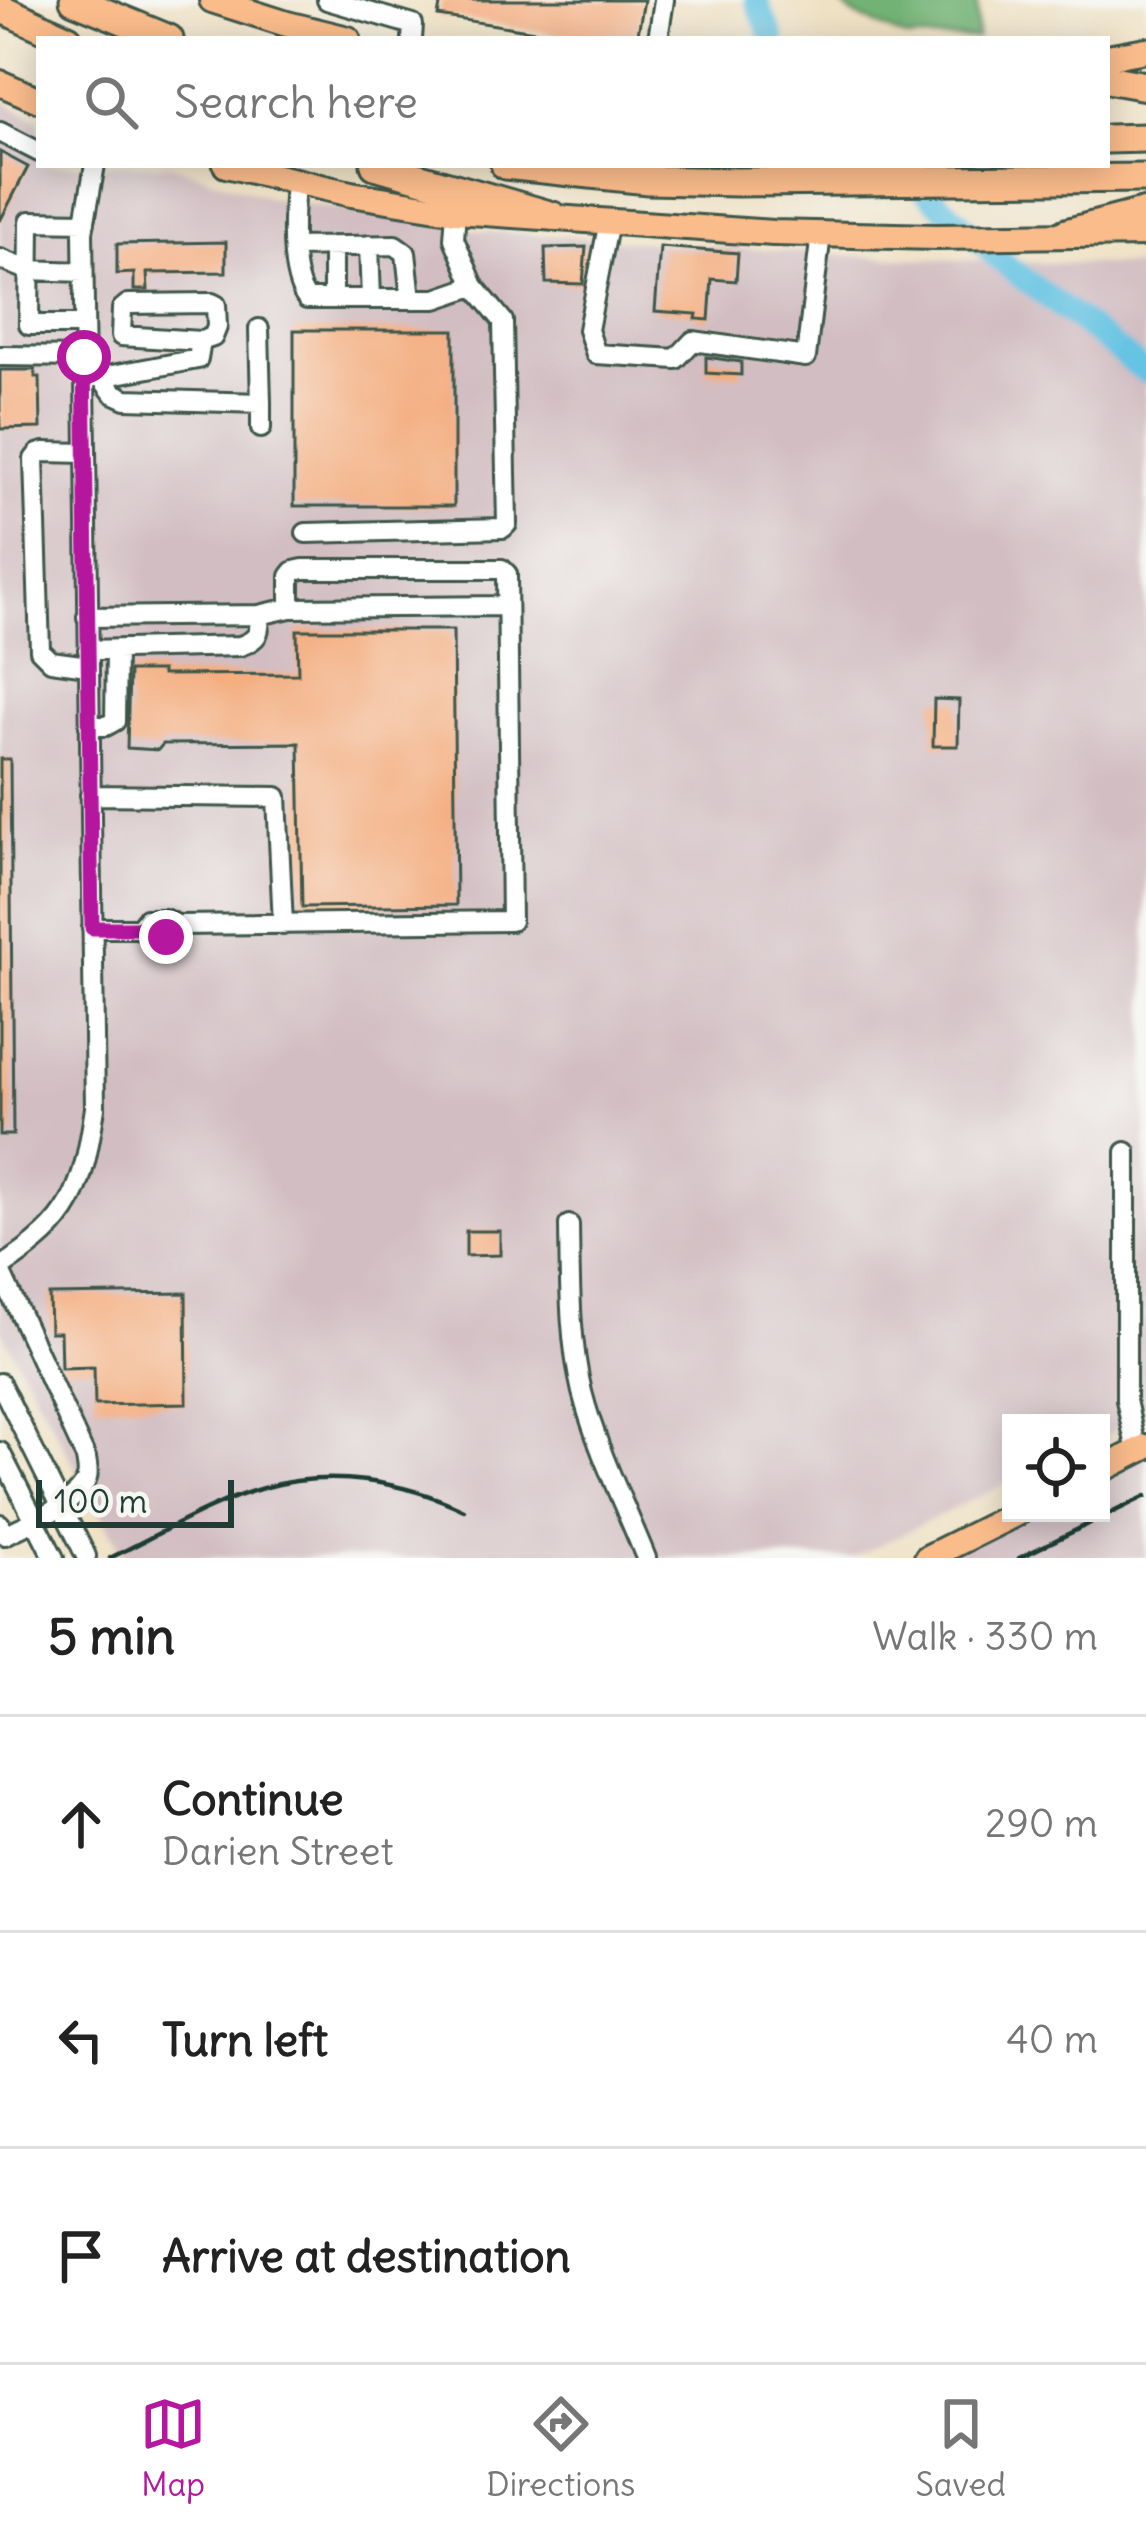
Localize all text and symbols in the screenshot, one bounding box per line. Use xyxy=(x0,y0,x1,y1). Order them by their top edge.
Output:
search box xyxy=(36,36,1110,168)
icon: search xyxy=(78,69,144,135)
text: Search here xyxy=(174,74,418,130)
route start xyxy=(57,330,111,384)
route end xyxy=(139,910,193,964)
map controls xyxy=(1002,1414,1110,1522)
button: locate xyxy=(1002,1414,1110,1522)
scale bar xyxy=(36,1474,234,1527)
text: 100 m xyxy=(54,1480,147,1522)
text: 5 min xyxy=(48,1604,175,1668)
text: Walk · 330 m xyxy=(872,1612,1098,1661)
text: Continue xyxy=(162,1771,344,1827)
icon: ahead xyxy=(48,1791,114,1857)
text: 290 m xyxy=(985,1799,1098,1848)
text: Darien Street xyxy=(162,1827,394,1876)
icon: left xyxy=(48,2007,114,2073)
text: Turn left xyxy=(162,2012,328,2068)
text: 40 m xyxy=(1006,2015,1098,2064)
icon: arrive xyxy=(48,2223,114,2289)
text: Arrive at destination xyxy=(162,2228,571,2284)
tab: Map xyxy=(140,2391,206,2505)
tab: Directions xyxy=(486,2391,635,2505)
tab: Saved xyxy=(916,2391,1006,2505)

